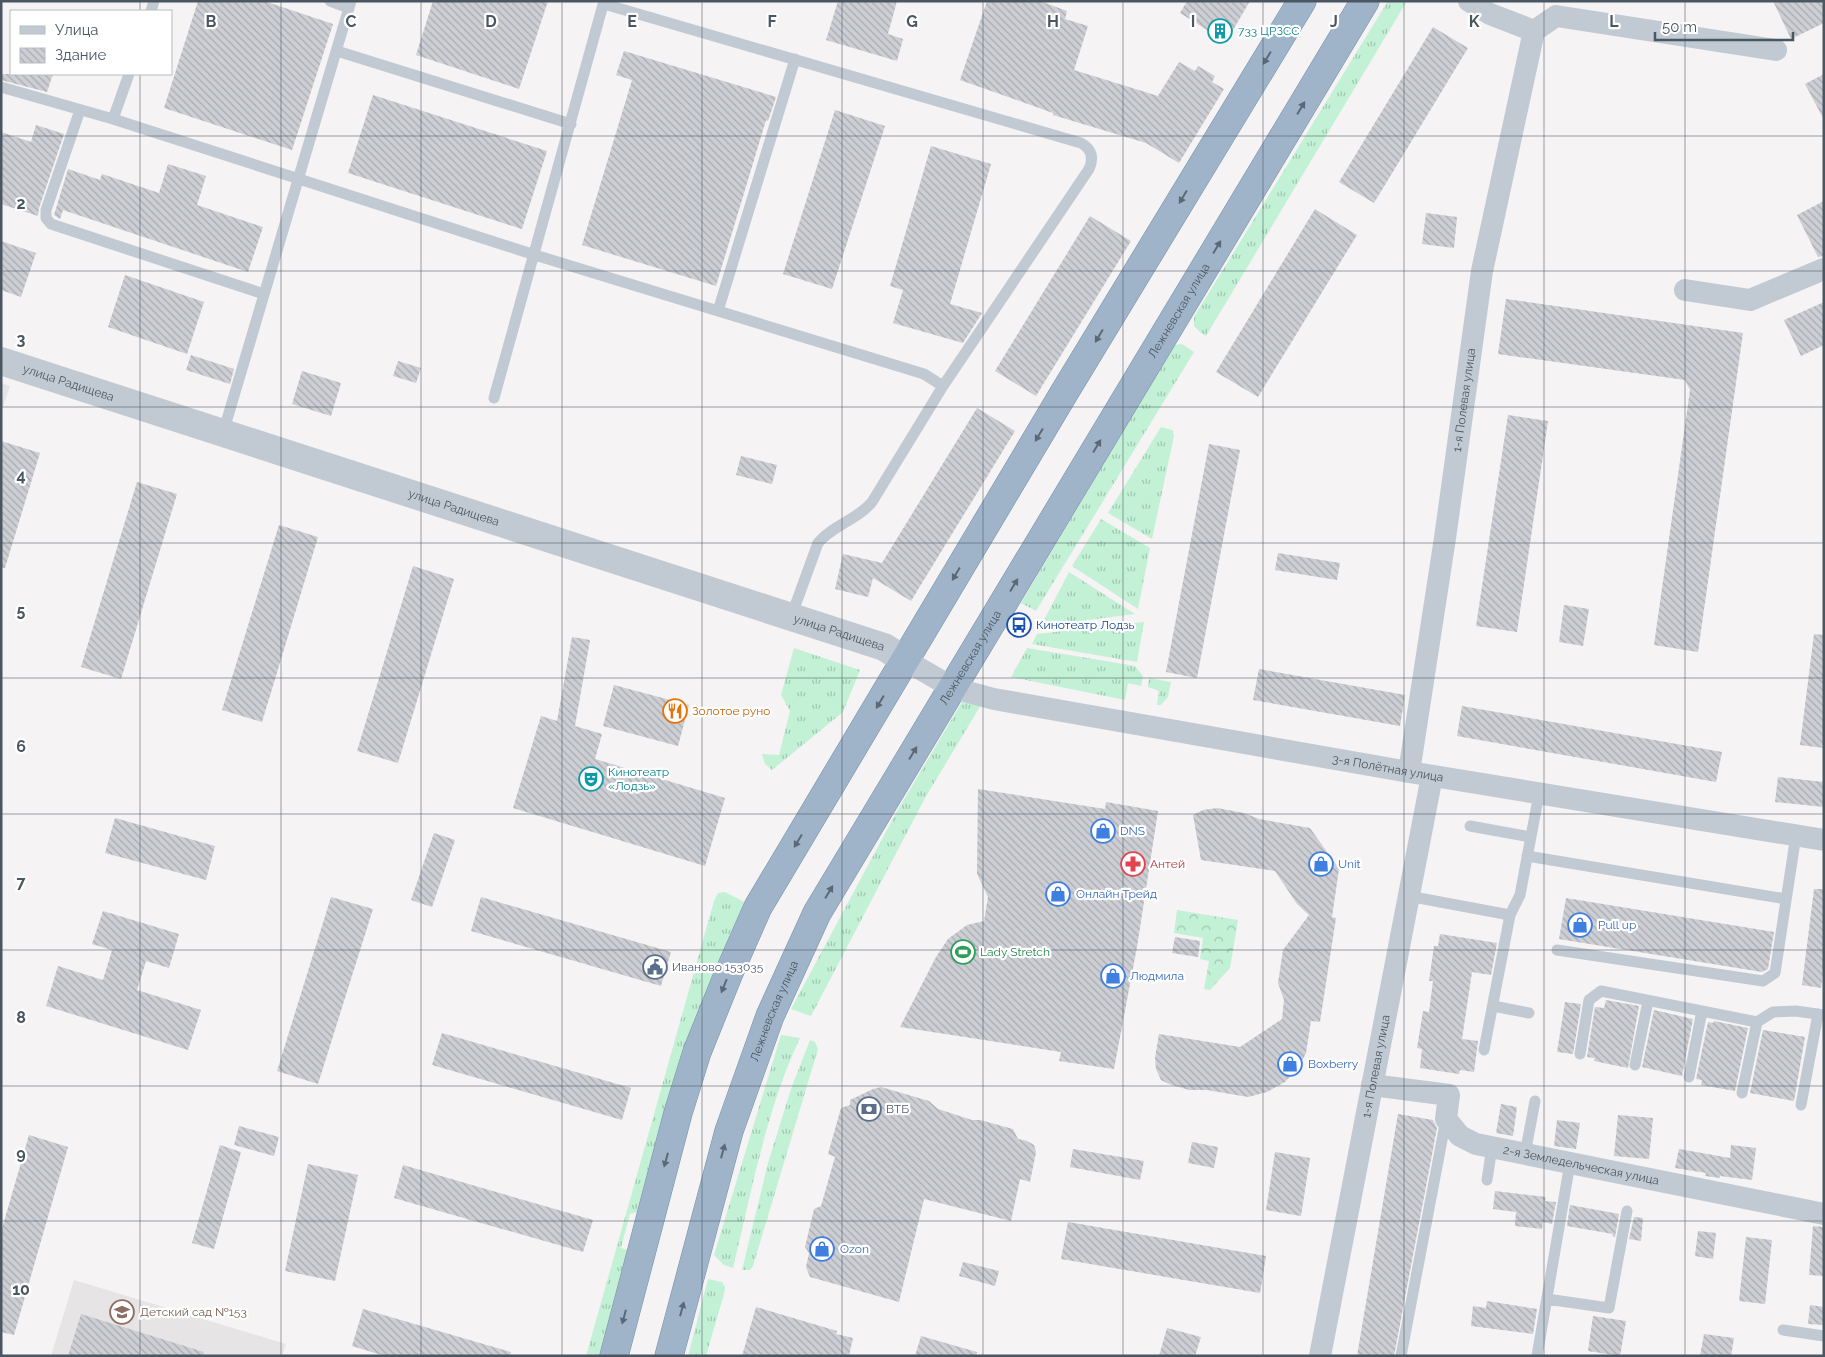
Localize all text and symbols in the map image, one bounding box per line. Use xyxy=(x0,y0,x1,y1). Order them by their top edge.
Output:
legend xyxy=(10,10,172,75)
scale bar xyxy=(1655,10,1792,42)
text: B xyxy=(206,12,217,31)
text: C xyxy=(346,12,357,31)
text: D xyxy=(485,12,497,31)
text: E xyxy=(627,12,637,31)
text: F xyxy=(767,12,777,31)
text: G xyxy=(906,12,918,31)
text: H xyxy=(1047,12,1059,31)
text: I xyxy=(1191,12,1195,31)
text: J xyxy=(1330,12,1338,31)
text: K xyxy=(1469,12,1480,31)
text: L xyxy=(1609,12,1619,31)
building icon: 733 ЦРЗСС xyxy=(1207,18,1233,44)
text: 50 m xyxy=(1662,18,1697,36)
text: Улица xyxy=(55,21,99,39)
place label: 733 ЦРЗСС xyxy=(1238,24,1299,38)
text: Здание xyxy=(55,46,107,64)
one-way arrow xyxy=(1263,51,1272,64)
one-way arrow xyxy=(1297,101,1306,114)
one-way arrow xyxy=(1179,190,1188,203)
text: 2 xyxy=(16,194,26,213)
one-way arrow xyxy=(1213,240,1222,253)
street label: Лежневская улица xyxy=(1145,261,1213,360)
one-way arrow xyxy=(1094,329,1103,342)
text: 3 xyxy=(17,330,26,349)
street label: 1-я Полевая улица xyxy=(1450,347,1478,453)
street label: улица Радищева xyxy=(21,362,116,404)
one-way arrow xyxy=(1034,428,1043,441)
one-way arrow xyxy=(1093,440,1102,453)
text: 4 xyxy=(16,466,26,485)
street label: улица Радищева xyxy=(406,486,501,529)
one-way arrow xyxy=(951,568,960,581)
one-way arrow xyxy=(1009,579,1018,592)
text: 5 xyxy=(17,601,26,620)
street label: Лежневская улица xyxy=(937,608,1004,708)
street label: улица Радищева xyxy=(792,611,886,654)
bus stop icon: Кинотеатр Лодзь xyxy=(1006,612,1032,638)
place label: Кинотеатр Лодзь xyxy=(1036,618,1135,632)
one-way arrow xyxy=(876,695,885,708)
restaurant icon: Золотое руно xyxy=(662,698,688,724)
place label: Золотое руно xyxy=(692,704,770,718)
text: 6 xyxy=(16,737,26,756)
one-way arrow xyxy=(909,747,918,760)
street label: 3-я Полётная улица xyxy=(1331,752,1445,785)
place label: Кинотеатр «Лодзь» xyxy=(608,765,669,793)
theatre icon: Кинотеатр «Лодзь» xyxy=(578,766,604,792)
shop icon: DNS xyxy=(1090,818,1116,844)
place label: DNS xyxy=(1120,824,1145,838)
one-way arrow xyxy=(793,835,802,848)
pharmacy icon: Антей xyxy=(1120,851,1146,877)
shop icon: Unit xyxy=(1308,851,1334,877)
place label: Антей xyxy=(1150,857,1185,871)
place label: Unit xyxy=(1338,857,1361,871)
text: 7 xyxy=(17,873,26,892)
shop icon: Онлайн Трейд xyxy=(1045,881,1071,907)
one-way arrow xyxy=(825,886,834,899)
place label: Онлайн Трейд xyxy=(1076,887,1157,901)
shop icon: Pull up xyxy=(1567,912,1593,938)
place label: Pull up xyxy=(1598,918,1636,932)
sports icon: Lady Stretch xyxy=(950,939,976,965)
place label: Lady Stretch xyxy=(980,945,1050,959)
public building icon: Иваново 153035 xyxy=(642,954,668,980)
street label: Лежневская улица xyxy=(747,958,801,1064)
place label: Иваново 153035 xyxy=(672,960,764,974)
shop icon: Людмила xyxy=(1100,963,1126,989)
place label: Людмила xyxy=(1130,969,1184,983)
one-way arrow xyxy=(720,979,728,994)
text: 8 xyxy=(16,1008,26,1027)
street label: 1-я Полевая улица xyxy=(1359,1014,1393,1119)
shop icon: Boxberry xyxy=(1277,1051,1303,1077)
place label: Boxberry xyxy=(1308,1057,1359,1071)
bank icon: ВТБ xyxy=(856,1096,882,1122)
place label: ВТБ xyxy=(886,1102,909,1116)
street label: 2-я Земледельческая улица xyxy=(1502,1143,1660,1188)
text: 9 xyxy=(16,1144,26,1163)
one-way arrow xyxy=(720,1144,728,1159)
one-way arrow xyxy=(662,1152,670,1167)
shop icon: Ozon xyxy=(809,1236,835,1262)
place label: Ozon xyxy=(840,1242,869,1256)
text: 10 xyxy=(12,1280,30,1299)
school or university icon: Детский сад №153 xyxy=(109,1299,135,1325)
one-way arrow xyxy=(678,1301,686,1316)
place label: Детский сад №153 xyxy=(140,1305,247,1319)
one-way arrow xyxy=(620,1309,628,1324)

